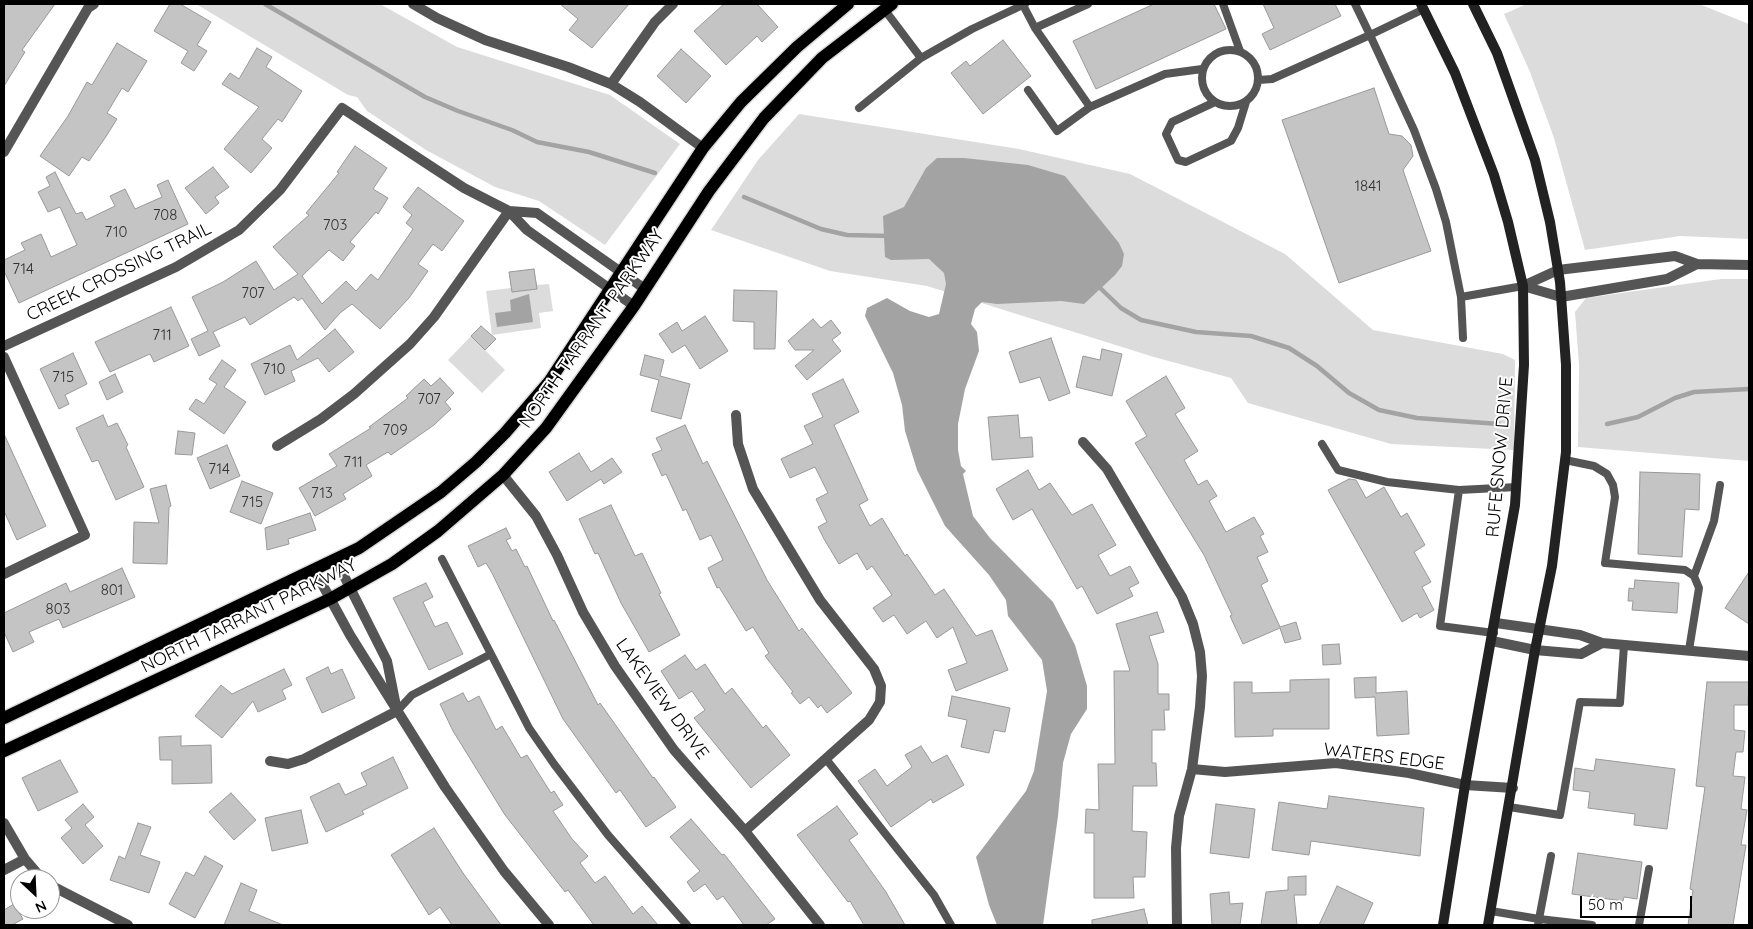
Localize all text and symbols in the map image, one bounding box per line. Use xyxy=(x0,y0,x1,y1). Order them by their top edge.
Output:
house number: 1841 xyxy=(1355,177,1381,195)
house number: 708 xyxy=(153,206,177,224)
house number: 703 xyxy=(323,216,347,234)
street label: CREEK CROSSING TRAIL xyxy=(23,218,215,326)
house number: 710 xyxy=(105,223,127,241)
street label: NORTH TARRANT PARKWAY xyxy=(515,226,669,432)
house number: 714 xyxy=(12,260,34,278)
house number: 707 xyxy=(241,284,265,302)
house number: 711 xyxy=(152,326,172,344)
house number: 710 xyxy=(263,360,285,378)
house number: 715 xyxy=(52,368,74,386)
street label: RUFE SNOW DRIVE xyxy=(1482,376,1518,538)
house number: 707 xyxy=(417,390,441,408)
house number: 709 xyxy=(383,421,407,439)
house number: 711 xyxy=(343,453,363,471)
house number: 714 xyxy=(208,460,230,478)
house number: 713 xyxy=(311,484,333,502)
house number: 715 xyxy=(241,493,263,511)
street label: NORTH TARRANT PARKWAY xyxy=(138,554,360,678)
house number: 801 xyxy=(101,581,123,599)
house number: 803 xyxy=(46,600,70,618)
street label: LAKEVIEW DRIVE xyxy=(611,634,713,764)
street label: WATERS EDGE xyxy=(1322,739,1446,775)
north arrow xyxy=(10,869,60,919)
scale bar xyxy=(1583,886,1696,918)
text: 50 m xyxy=(1588,895,1623,914)
text: N xyxy=(32,896,49,917)

